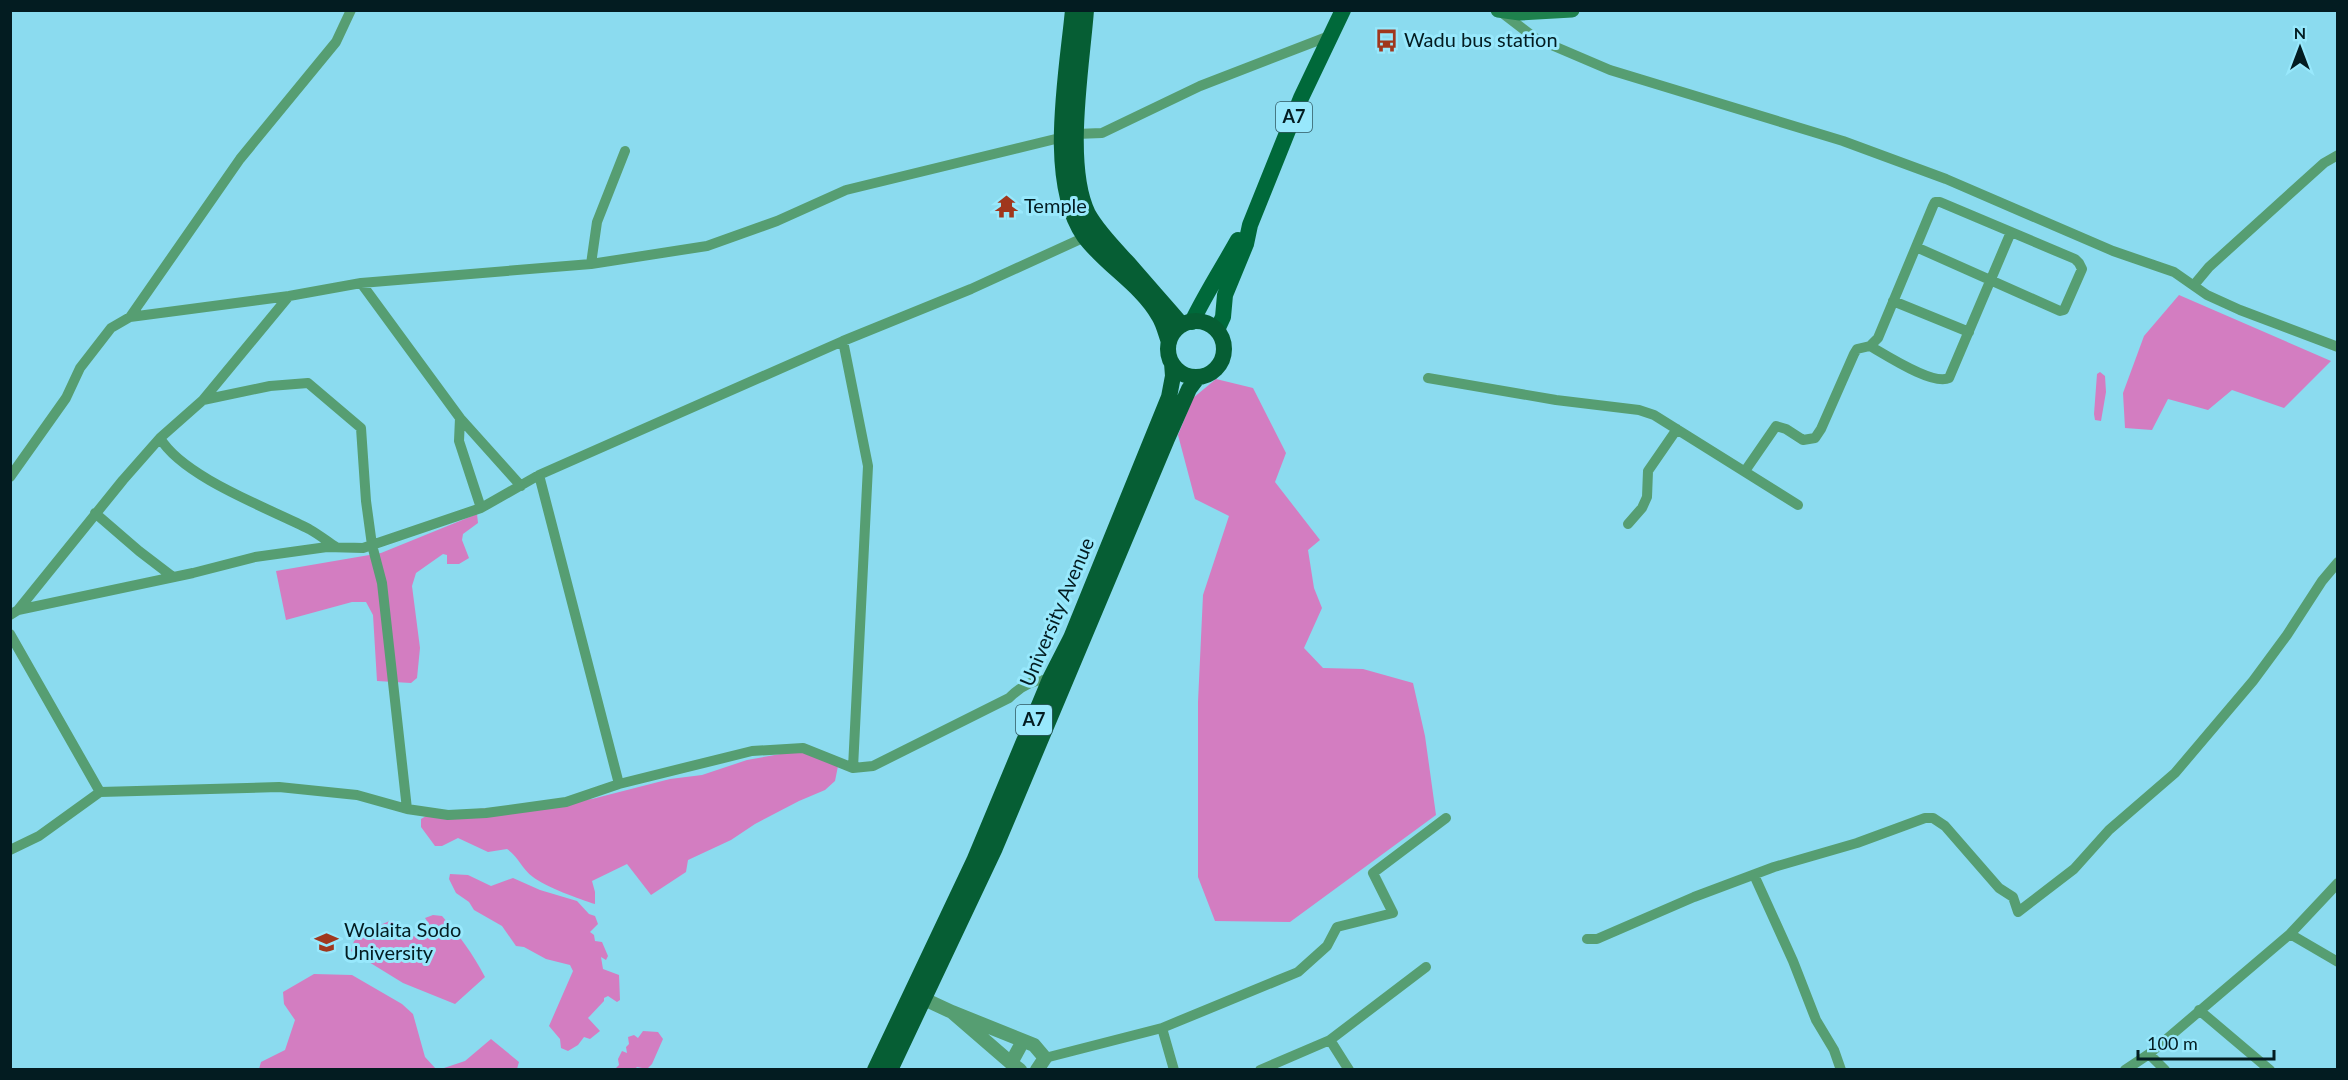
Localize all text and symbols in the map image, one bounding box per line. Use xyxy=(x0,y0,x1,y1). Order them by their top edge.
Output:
north arrow xyxy=(2270,18,2330,78)
text: N xyxy=(2294,23,2306,42)
bus stop icon: Wadu bus station xyxy=(1373,27,1399,53)
place label: Wadu bus station xyxy=(1404,27,1558,51)
road number: A7 xyxy=(1276,102,1312,132)
temple icon: Temple xyxy=(993,193,1019,219)
place label: Temple xyxy=(1024,193,1087,217)
street label: University Avenue xyxy=(1014,534,1098,690)
road number: A7 xyxy=(1016,705,1052,735)
place label: Wolaita Sodo University xyxy=(344,917,461,964)
school or university icon: Wolaita Sodo University xyxy=(313,929,339,955)
scale bar xyxy=(2138,1023,2274,1061)
text: 100 m xyxy=(2147,1032,2198,1054)

